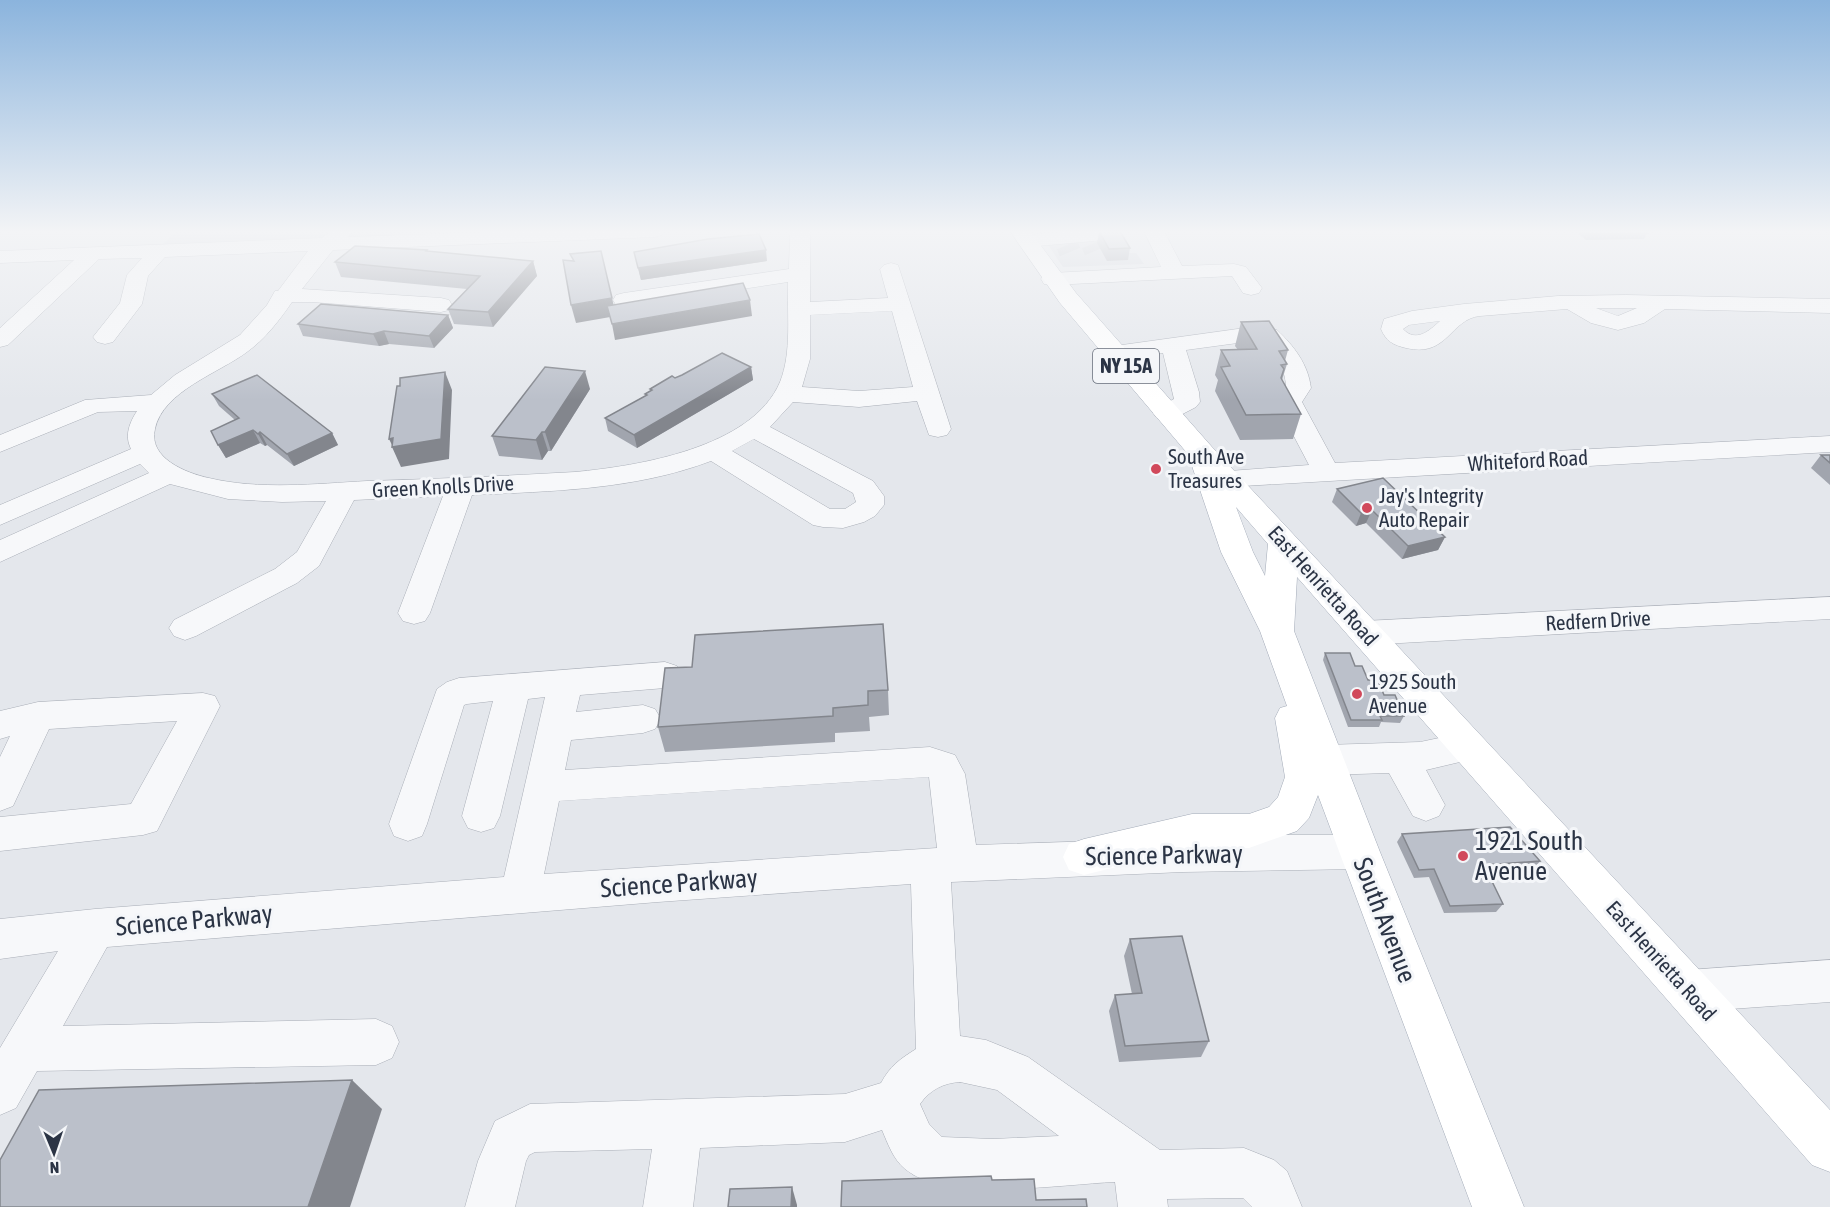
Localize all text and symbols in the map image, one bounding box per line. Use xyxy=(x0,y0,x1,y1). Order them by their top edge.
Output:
road number: NY 15A xyxy=(1093,349,1159,383)
place label: South Ave Treasures xyxy=(1168,444,1244,492)
street label: Whiteford Road xyxy=(1467,445,1589,475)
marker: South Ave Treasures xyxy=(1149,462,1163,476)
street label: Green Knolls Drive xyxy=(371,470,514,502)
place label: Jay's Integrity Auto Repair xyxy=(1379,483,1484,531)
marker: Jay's Integrity Auto Repair xyxy=(1360,501,1374,515)
street label: East Henrietta Road xyxy=(1264,521,1384,650)
street label: Redfern Drive xyxy=(1545,605,1651,635)
place label: 1925 South Avenue xyxy=(1369,669,1456,717)
marker: 1925 South Avenue xyxy=(1350,687,1364,701)
place label: 1921 South Avenue xyxy=(1475,826,1583,886)
street label: Science Parkway xyxy=(1085,839,1243,871)
marker: 1921 South Avenue xyxy=(1456,849,1470,863)
street label: South Avenue xyxy=(1347,853,1423,987)
street label: Science Parkway xyxy=(599,863,759,903)
street label: East Henrietta Road xyxy=(1602,896,1722,1025)
street label: Science Parkway xyxy=(114,898,274,942)
north arrow xyxy=(24,1123,84,1183)
text: N xyxy=(49,1159,60,1177)

